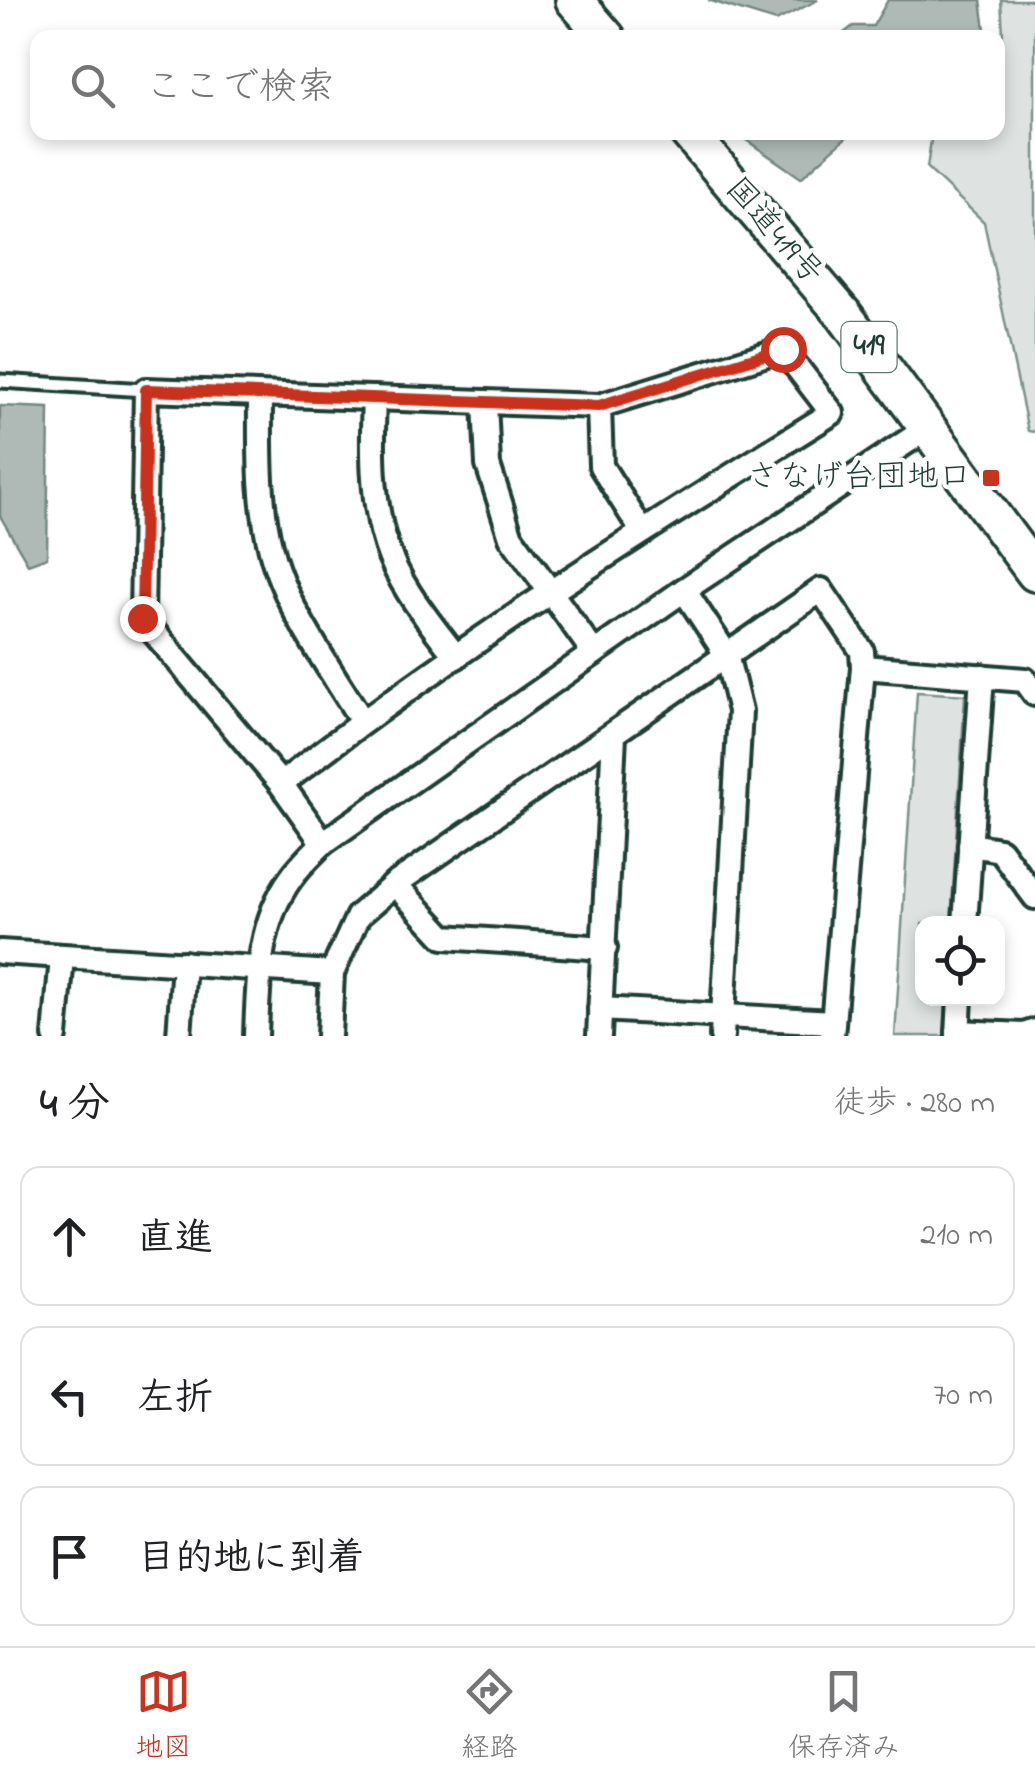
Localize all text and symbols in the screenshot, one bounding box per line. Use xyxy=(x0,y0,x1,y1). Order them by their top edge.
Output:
search box xyxy=(30,30,1005,140)
icon: search xyxy=(65,58,120,113)
text: ここで検索 xyxy=(145,61,335,117)
street label: 国道419号 xyxy=(713,168,833,296)
road number: 419 xyxy=(842,322,896,372)
route start xyxy=(761,327,807,373)
place label: さなげ台団地口 xyxy=(747,455,971,502)
marker: さなげ台団地口 xyxy=(980,467,1002,489)
route end xyxy=(120,596,166,642)
map controls xyxy=(915,916,1005,1006)
button: locate xyxy=(915,916,1005,1006)
text: 4 分 xyxy=(40,1075,110,1136)
text: 徒歩 · 280 m xyxy=(834,1081,995,1128)
icon: ahead xyxy=(42,1209,97,1264)
text: 直進 xyxy=(137,1212,213,1268)
text: 210 m xyxy=(920,1213,993,1260)
icon: left xyxy=(42,1369,97,1424)
text: 左折 xyxy=(137,1372,213,1428)
text: 70 m xyxy=(933,1373,993,1420)
icon: arrive xyxy=(42,1529,97,1584)
text: 目的地に到着 xyxy=(137,1532,365,1588)
tab: 地図 xyxy=(135,1664,191,1770)
tab: 経路 xyxy=(461,1664,518,1770)
tab: 保存済み xyxy=(788,1664,900,1770)

